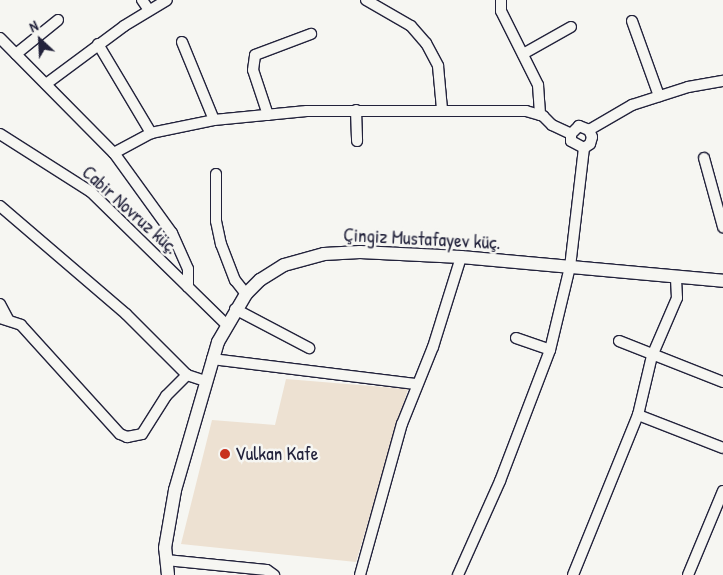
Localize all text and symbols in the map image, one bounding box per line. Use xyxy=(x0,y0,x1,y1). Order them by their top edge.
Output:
north arrow xyxy=(15,15,65,65)
text: N xyxy=(26,16,41,36)
street label: Cabir Novruz küç. xyxy=(77,161,183,259)
street label: Çingiz Mustafayev küç. xyxy=(343,223,501,255)
place label: Vulkan Kafe xyxy=(235,443,318,465)
marker: Vulkan Kafe xyxy=(219,448,231,460)

